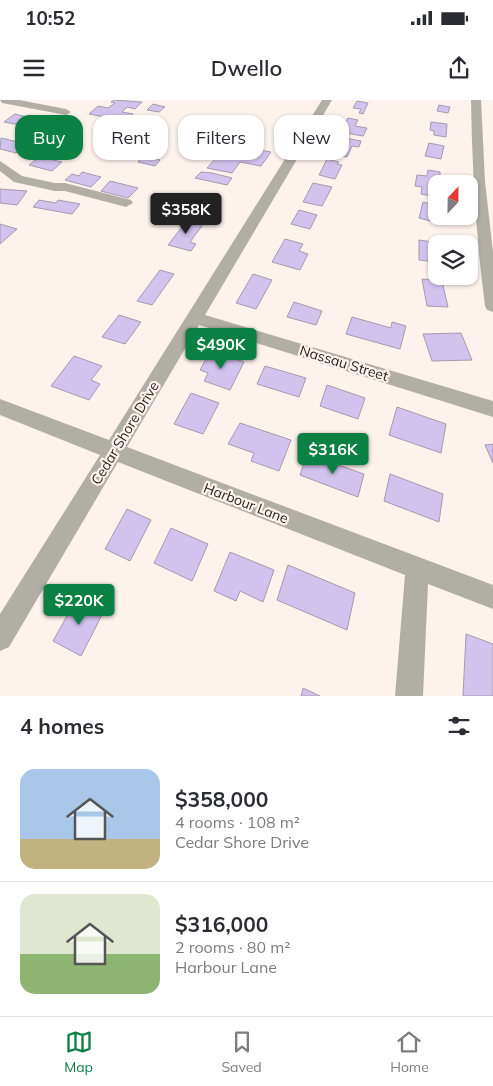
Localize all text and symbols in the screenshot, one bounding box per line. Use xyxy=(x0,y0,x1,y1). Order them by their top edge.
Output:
text: 10:52 xyxy=(25,6,75,30)
icon: menu xyxy=(20,54,48,82)
text: Dwello xyxy=(211,54,282,82)
icon: share xyxy=(445,54,473,82)
chip: Buy xyxy=(15,115,83,160)
chip: Rent xyxy=(93,115,168,160)
chip: Filters xyxy=(178,115,264,160)
chip: New xyxy=(274,115,349,160)
north arrow xyxy=(428,175,478,225)
map controls xyxy=(428,175,478,285)
pin: $358K xyxy=(151,192,221,235)
text: $358K xyxy=(161,199,211,219)
button: layers xyxy=(428,235,478,285)
pin: $490K xyxy=(186,328,256,370)
text: $490K xyxy=(196,334,246,354)
street label: Nassau Street xyxy=(298,341,391,385)
street label: Cedar Shore Drive xyxy=(87,378,163,488)
pin: $316K xyxy=(298,432,368,475)
text: $316K xyxy=(308,439,358,459)
street label: Harbour Lane xyxy=(201,479,291,527)
pin: $220K xyxy=(44,584,114,626)
text: $220K xyxy=(54,590,104,610)
icon: filters xyxy=(445,712,473,740)
text: 4 homes xyxy=(20,713,104,739)
text: $358,000 xyxy=(175,786,268,812)
icon: home xyxy=(60,789,120,849)
text: 4 rooms · 108 m² xyxy=(175,812,300,832)
text: Cedar Shore Drive xyxy=(175,832,309,852)
text: $316,000 xyxy=(175,911,268,937)
icon: home xyxy=(60,914,120,974)
text: 2 rooms · 80 m² xyxy=(175,937,290,957)
text: Harbour Lane xyxy=(175,957,277,977)
tab: Map xyxy=(64,1028,93,1076)
tab: Saved xyxy=(221,1028,262,1076)
tab: Home xyxy=(390,1028,429,1076)

